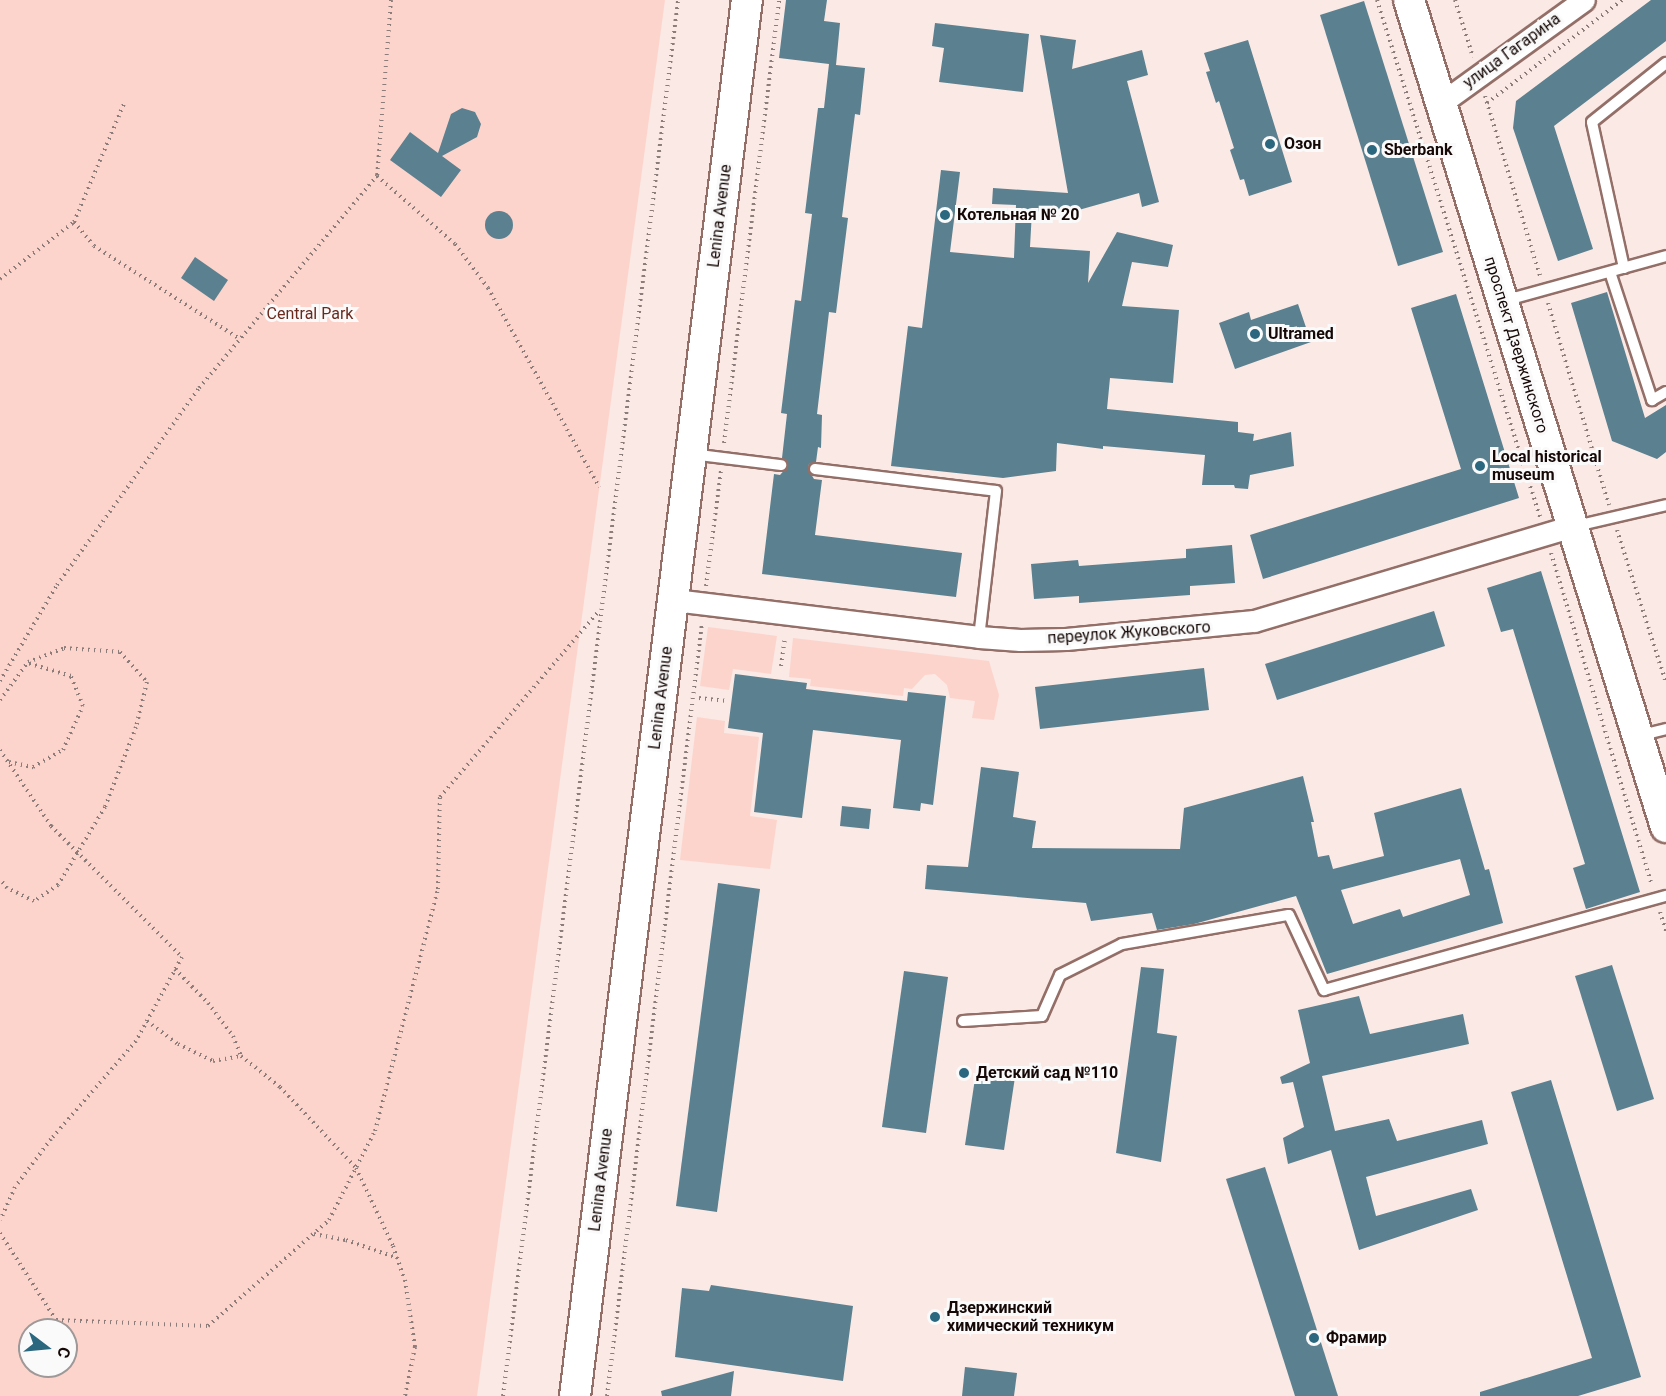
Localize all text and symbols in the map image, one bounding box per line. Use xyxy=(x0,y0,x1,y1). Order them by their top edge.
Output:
street label: улица Гагарина xyxy=(1460,9,1564,93)
place label: Озон xyxy=(1284,134,1321,154)
marker: Озон xyxy=(1261,135,1279,153)
place label: Sberbank xyxy=(1384,140,1452,160)
marker: Sberbank xyxy=(1365,143,1379,157)
street label: Lenina Avenue xyxy=(704,163,736,269)
place label: Котельная № 20 xyxy=(957,205,1079,225)
marker: Котельная № 20 xyxy=(938,208,952,222)
street label: проспект Дзержинского xyxy=(1480,254,1552,436)
park label: Central Park xyxy=(267,304,353,324)
place label: Ultramed xyxy=(1268,324,1334,344)
marker: Ultramed xyxy=(1246,325,1264,343)
place label: Local historical museum xyxy=(1492,447,1602,485)
marker: Local historical museum xyxy=(1473,459,1487,473)
street label: переулок Жуковского xyxy=(1047,618,1211,648)
street label: Lenina Avenue xyxy=(645,645,677,751)
place label: Детский сад №110 xyxy=(976,1063,1118,1083)
marker: Детский сад №110 xyxy=(957,1066,971,1080)
street label: Lenina Avenue xyxy=(585,1127,617,1233)
place label: Дзержинский химический техникум xyxy=(947,1298,1114,1336)
marker: Дзержинский химический техникум xyxy=(928,1310,942,1324)
north arrow xyxy=(18,1318,78,1378)
place label: Фрамир xyxy=(1326,1328,1387,1348)
marker: Фрамир xyxy=(1307,1331,1321,1345)
text: С xyxy=(53,1345,74,1360)

